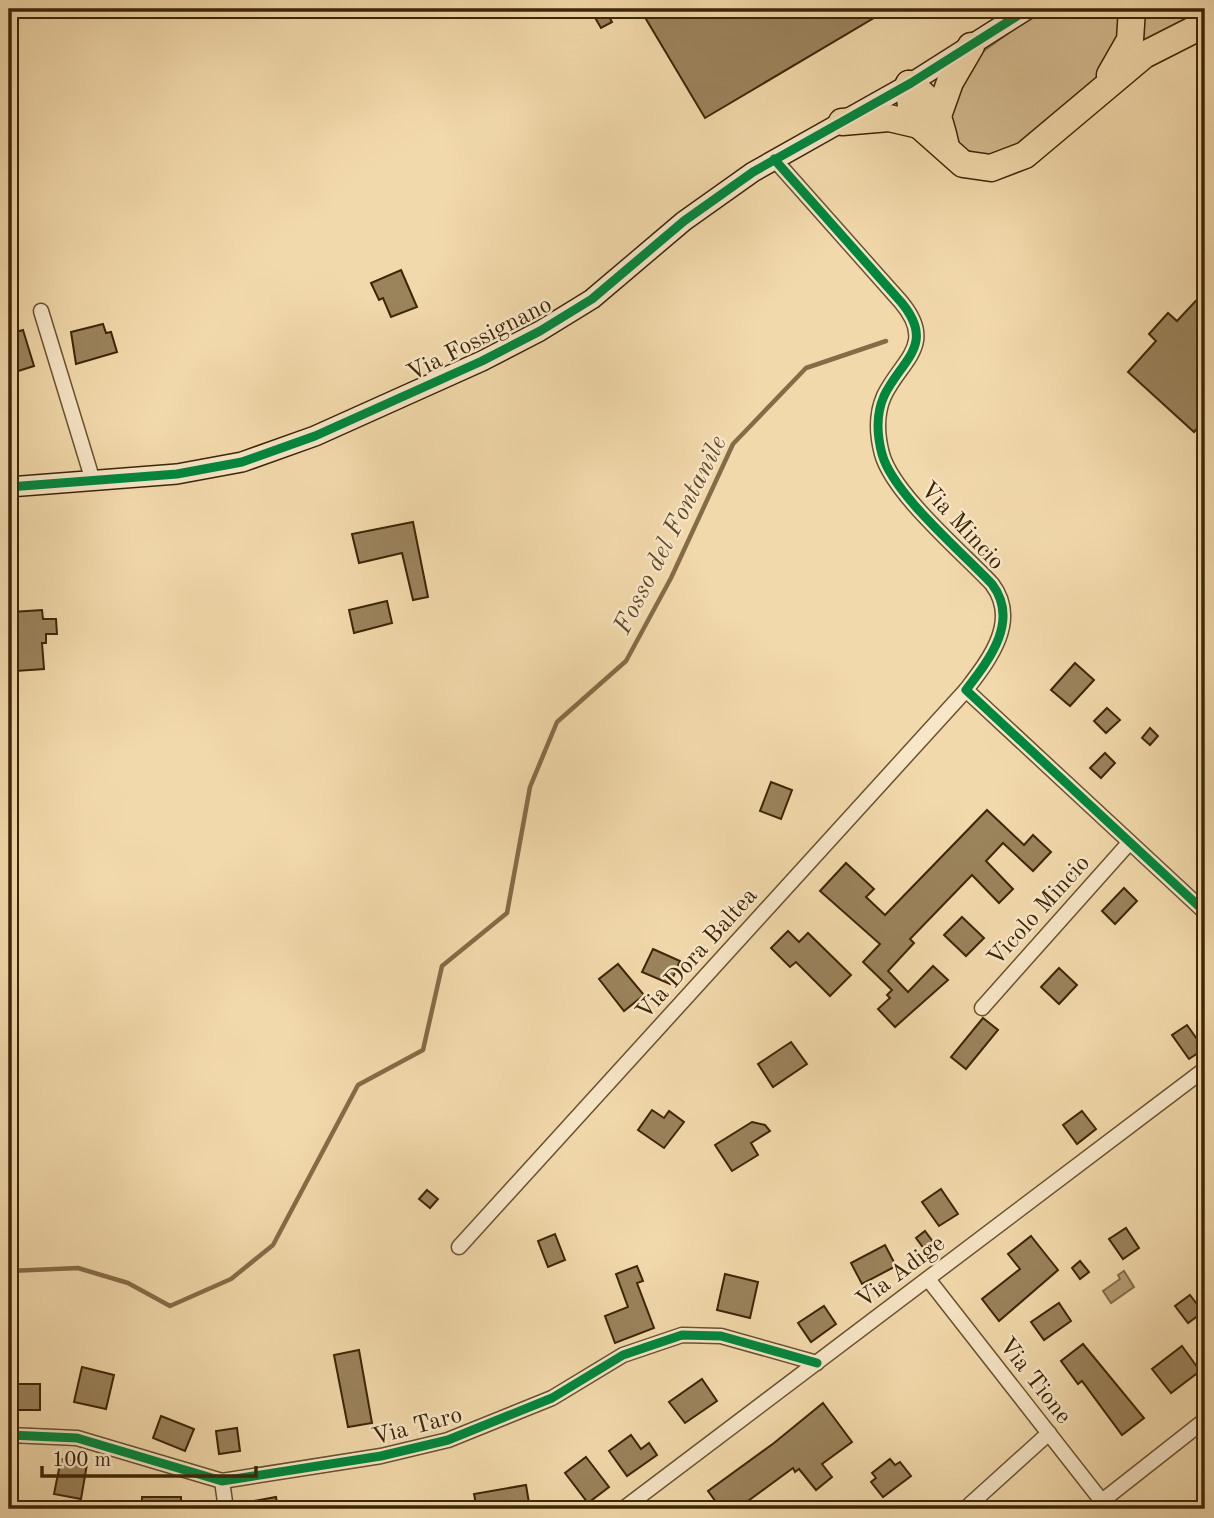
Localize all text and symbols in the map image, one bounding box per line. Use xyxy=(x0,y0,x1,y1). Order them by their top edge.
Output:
street label: Via Fossignano xyxy=(404,293,556,387)
water label: Fosso del Fontanile xyxy=(609,432,732,639)
street label: Via Mincio xyxy=(915,478,1008,575)
street label: Vicolo Mincio xyxy=(984,851,1095,971)
street label: Via Dora Baltea xyxy=(632,884,763,1025)
street label: Via Adige xyxy=(853,1232,950,1313)
street label: Via Tione xyxy=(994,1334,1075,1429)
street label: Via Taro xyxy=(370,1403,465,1450)
scale bar xyxy=(42,1434,256,1478)
text: 100 m xyxy=(52,1450,111,1471)

